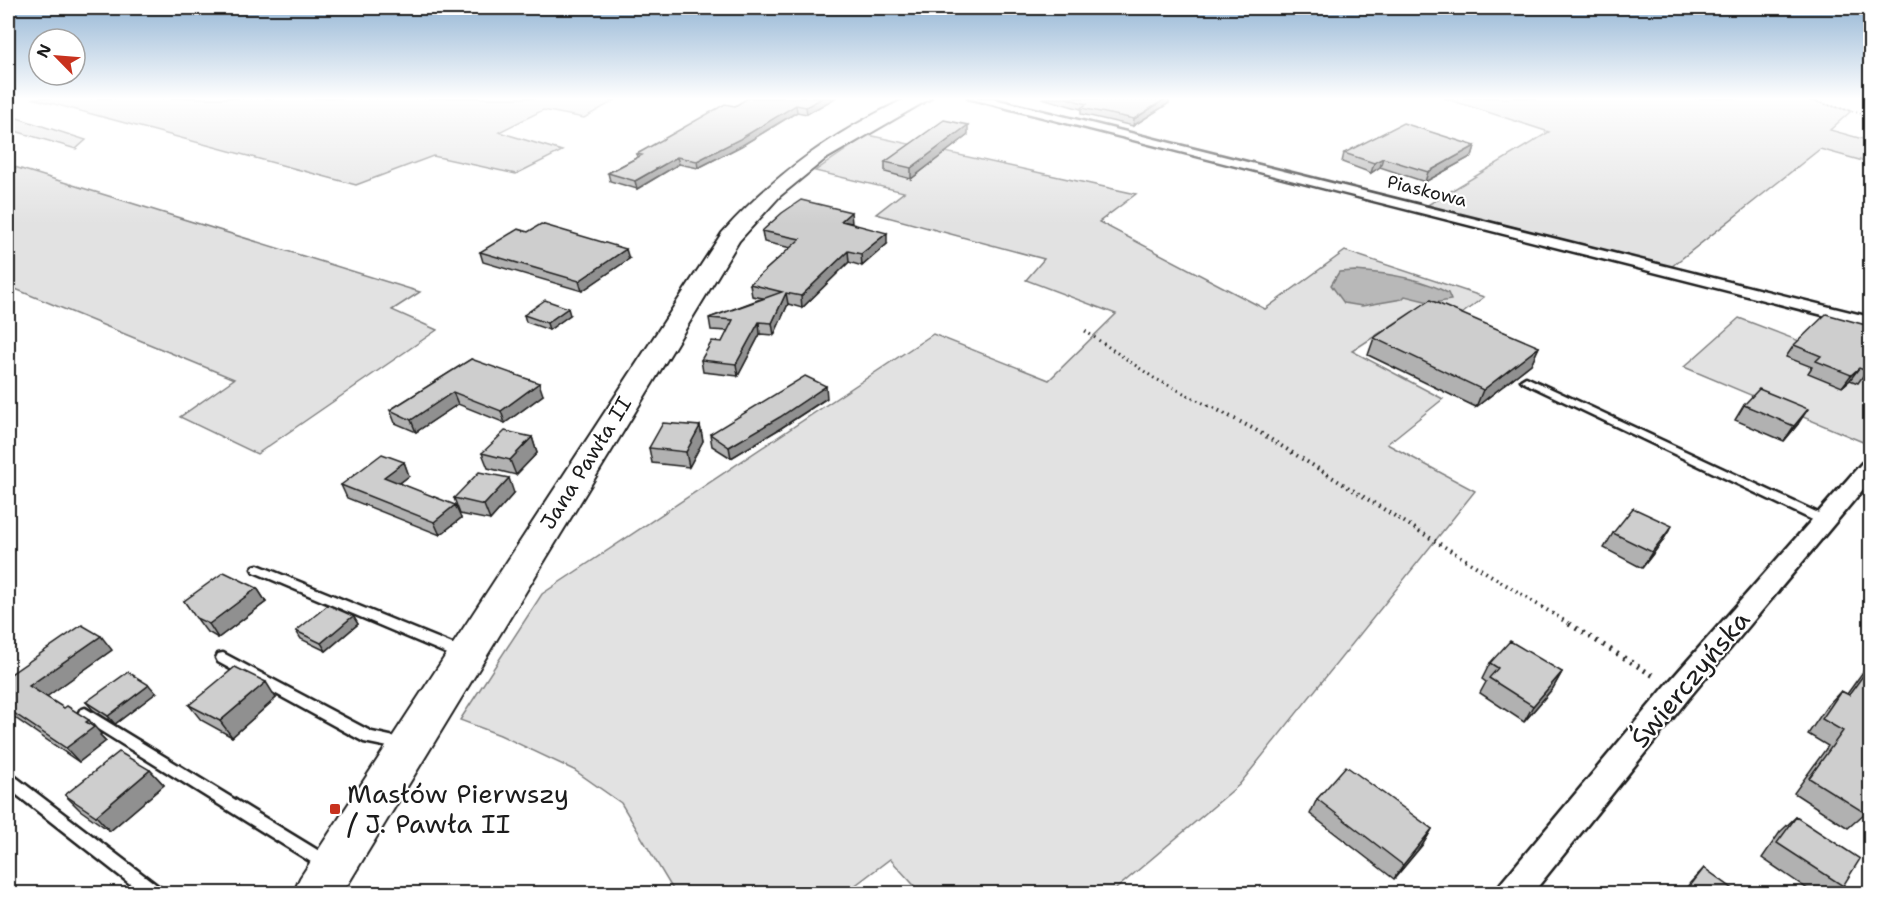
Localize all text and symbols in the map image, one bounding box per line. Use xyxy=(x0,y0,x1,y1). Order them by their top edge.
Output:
north arrow xyxy=(27,27,87,87)
text: N xyxy=(32,41,56,61)
street label: Piaskowa xyxy=(1384,169,1470,213)
street label: Jana Pawła II xyxy=(534,391,638,535)
street label: Świerczyńska xyxy=(1622,603,1757,755)
place label: Masłów Pierwszy / J. Pawła II xyxy=(347,776,569,841)
marker: Masłów Pierwszy / J. Pawła II xyxy=(328,802,342,816)

